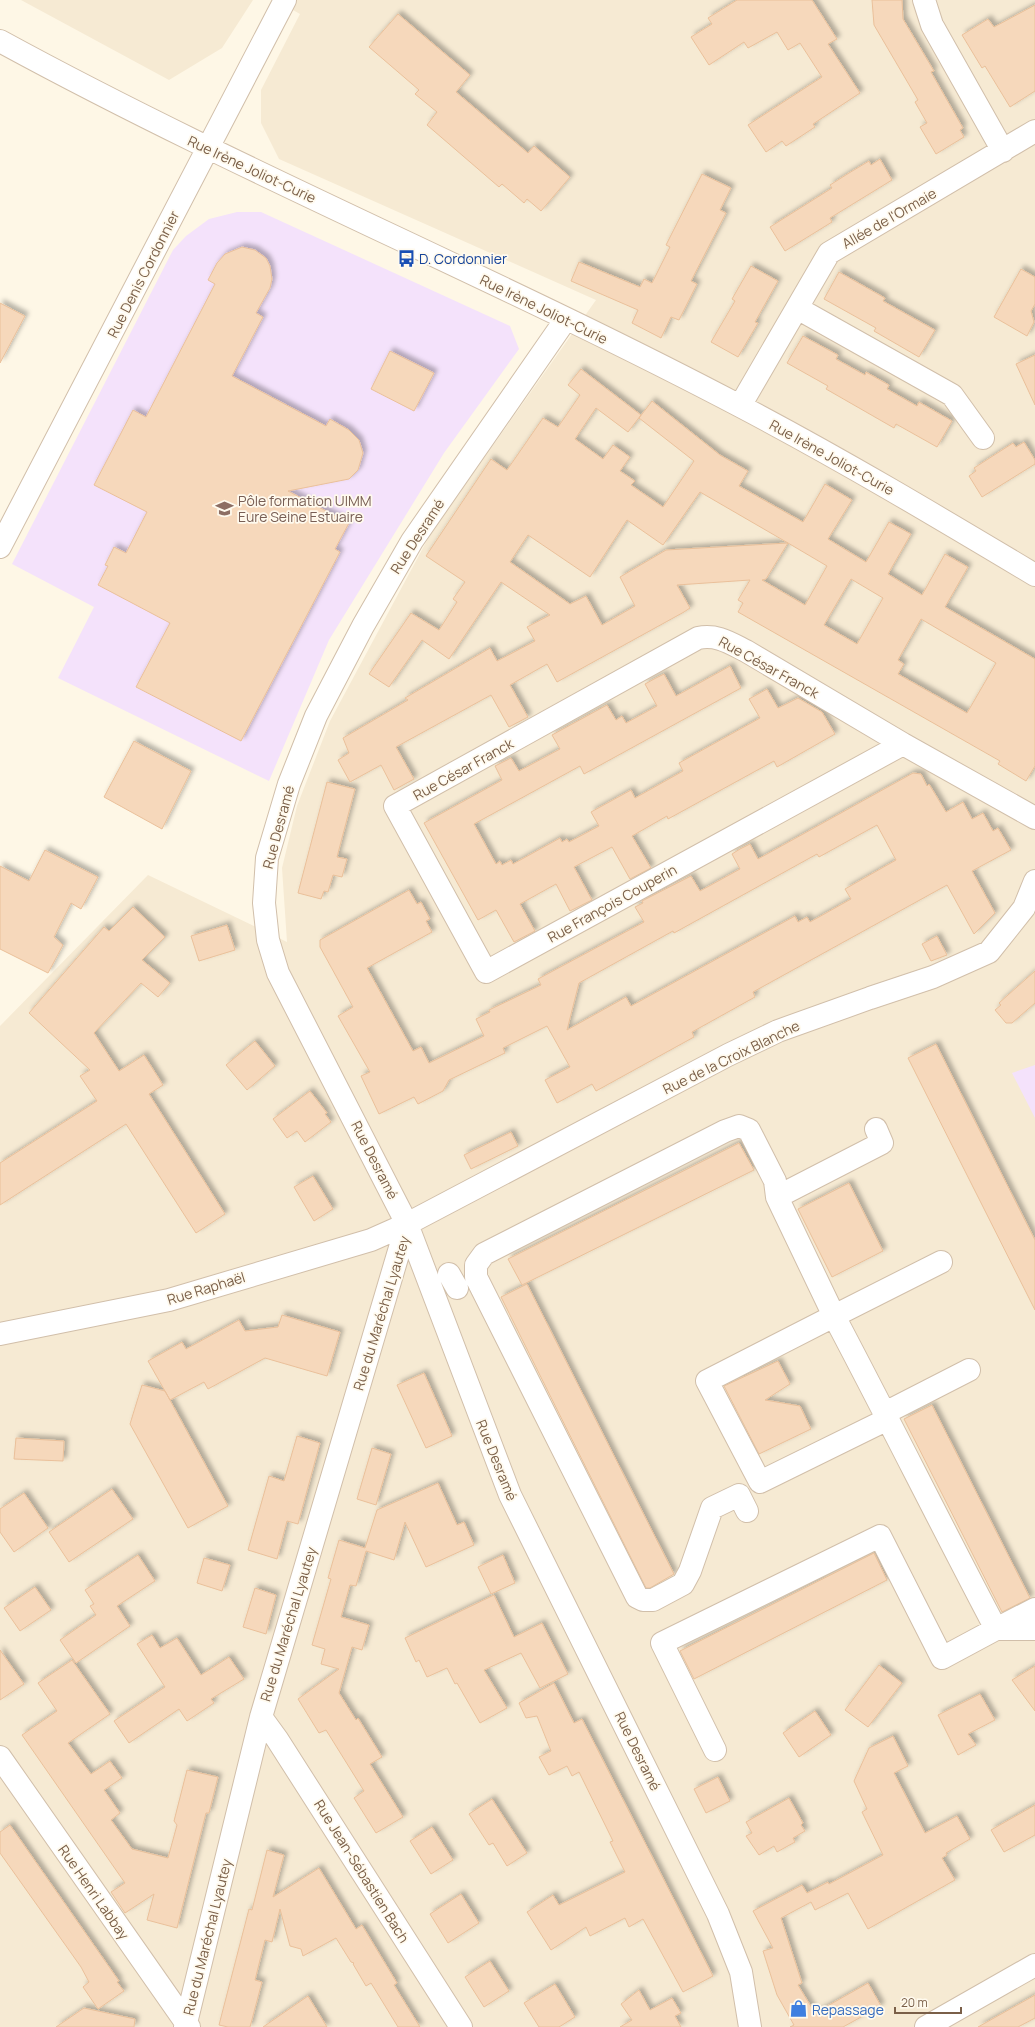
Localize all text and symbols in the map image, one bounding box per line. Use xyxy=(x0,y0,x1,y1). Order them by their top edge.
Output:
street label: Rue Irène Joliot-Curie xyxy=(185,131,319,207)
street label: Allée de l'Ormaie xyxy=(838,183,940,253)
street label: Rue Denis Cordonnier xyxy=(103,207,183,341)
bus stop icon: D. Cordonnier xyxy=(396,248,416,268)
place label: D. Cordonnier xyxy=(419,249,507,268)
street label: Rue Irène Joliot-Curie xyxy=(477,270,611,348)
street label: Rue Irène Joliot-Curie xyxy=(766,415,898,499)
place label: Pôle formation UIMM Eure Seine Estuaire xyxy=(238,491,372,526)
street label: Rue Desramé xyxy=(386,495,448,577)
school or university icon: Pôle formation UIMM Eure Seine Estuaire xyxy=(215,498,235,518)
street label: Rue César Franck xyxy=(715,632,823,703)
street label: Rue César Franck xyxy=(409,733,517,804)
street label: Rue Desramé xyxy=(258,783,298,871)
street label: Rue François Couperin xyxy=(544,860,680,946)
street label: Rue de la Croix Blanche xyxy=(659,1016,803,1098)
street label: Rue Desramé xyxy=(347,1118,403,1202)
street label: Rue du Maréchal Lyautey xyxy=(348,1233,414,1393)
street label: Rue Raphaël xyxy=(165,1267,247,1309)
street label: Rue Desramé xyxy=(472,1417,522,1503)
street label: Rue du Maréchal Lyautey xyxy=(255,1544,321,1704)
street label: Rue Desramé xyxy=(611,1708,665,1794)
street label: Rue Jean-Sébastien Bach xyxy=(310,1796,414,1946)
street label: Rue Henri Labbay xyxy=(54,1841,134,1944)
street label: Rue du Maréchal Lyautey xyxy=(178,1856,236,2017)
scale bar xyxy=(895,1989,961,2015)
text: 20 m xyxy=(901,1994,928,2011)
shop icon: Repassage xyxy=(789,1999,809,2019)
place label: Repassage xyxy=(812,2000,884,2019)

